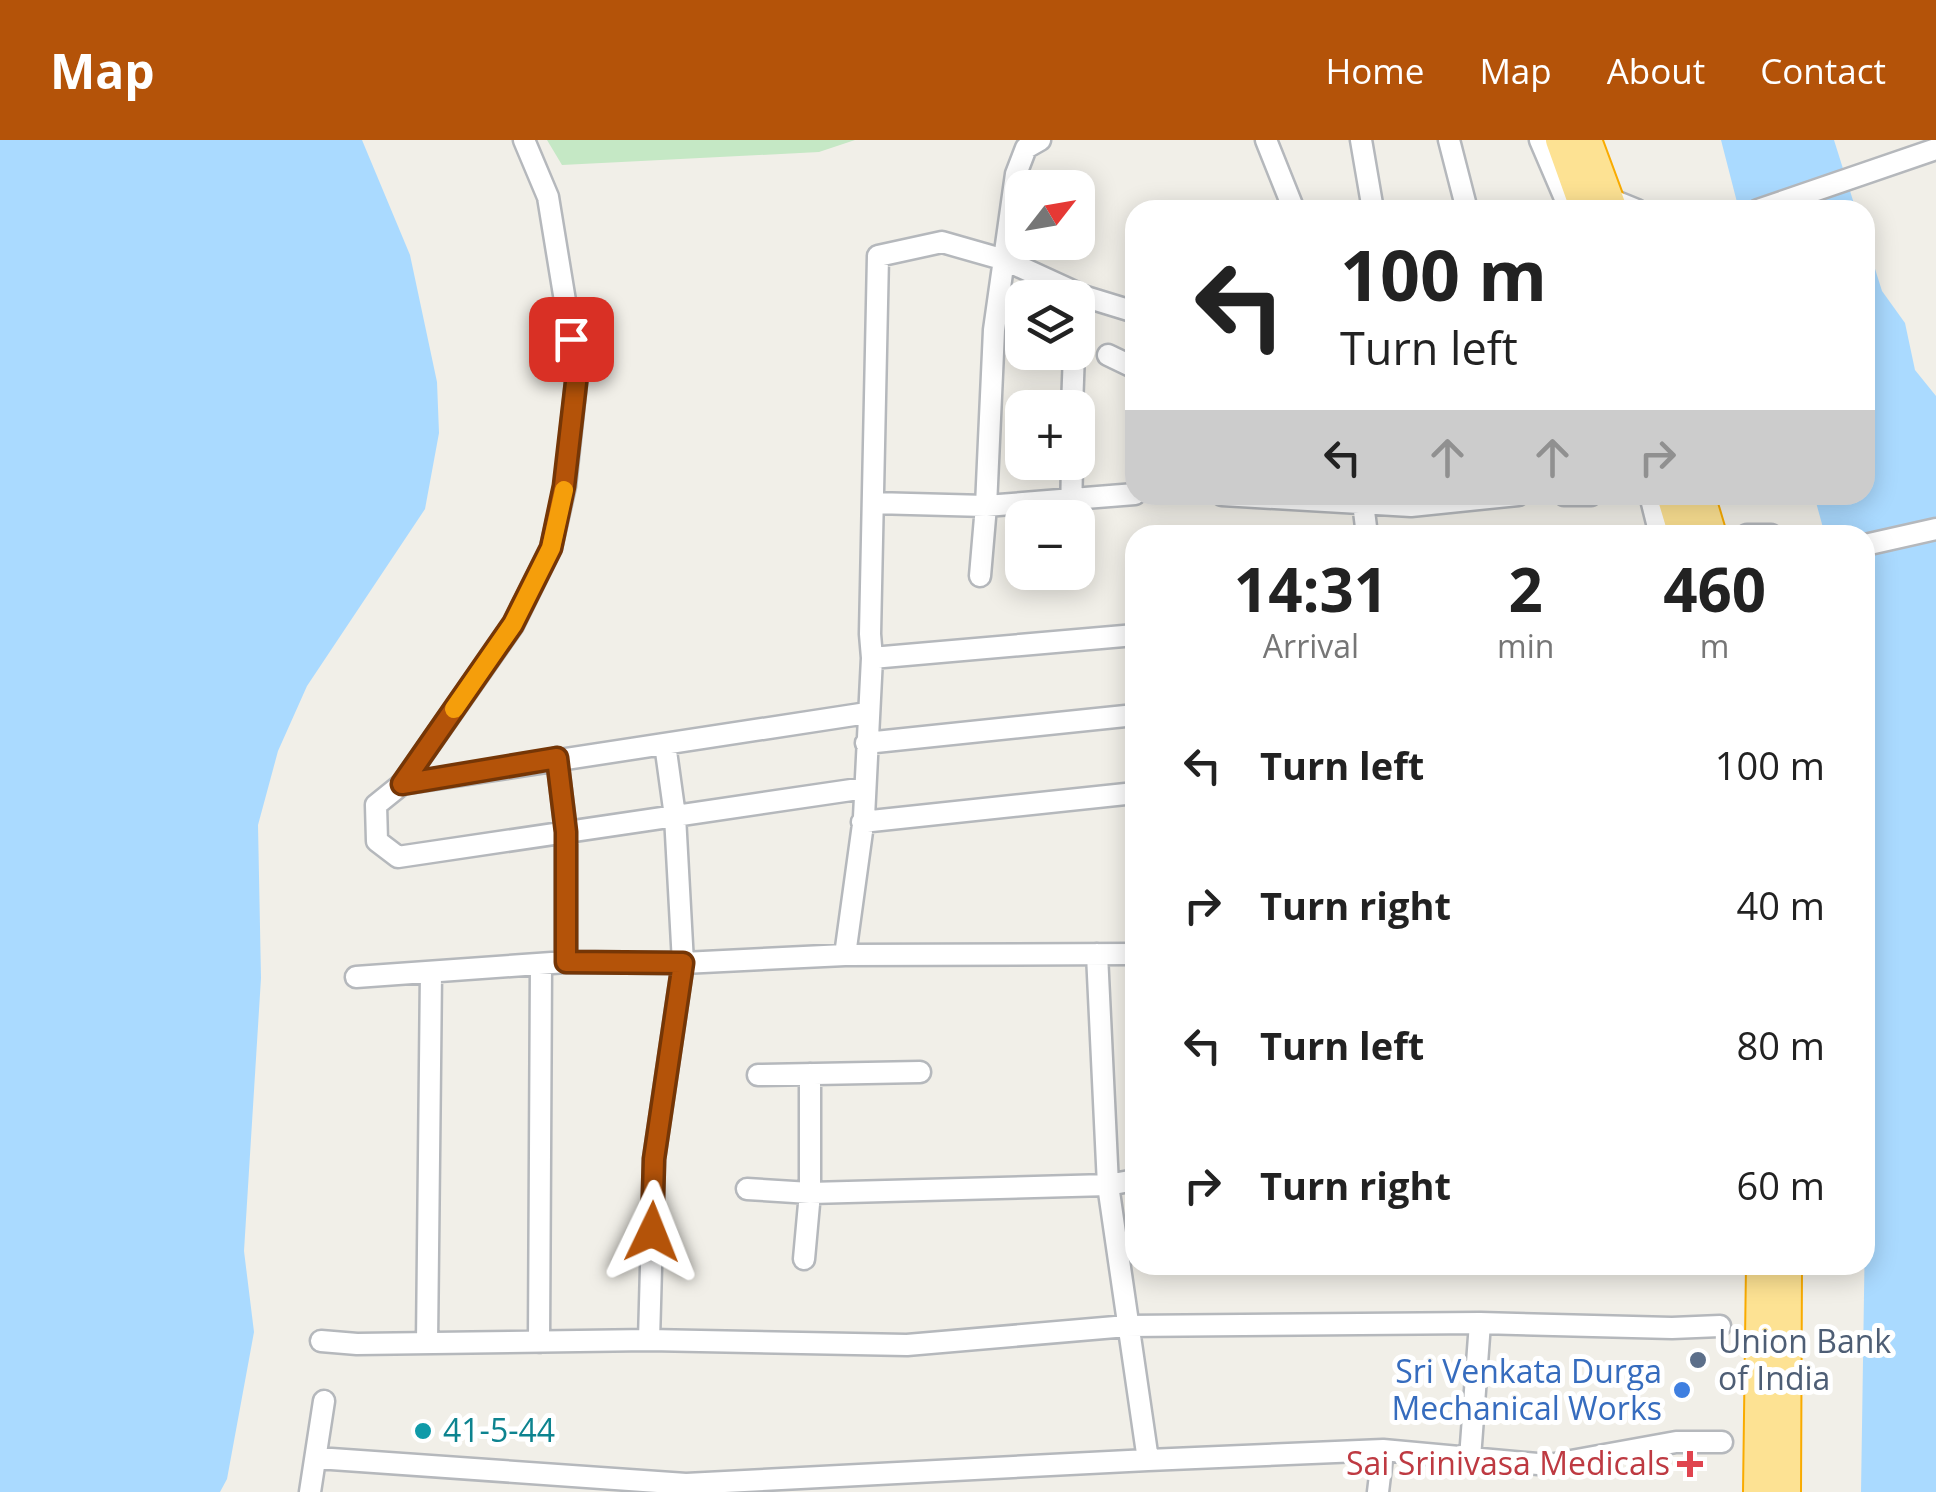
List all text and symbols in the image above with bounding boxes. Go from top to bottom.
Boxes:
text: Map [50,38,155,103]
text: Home [1325,47,1424,94]
text: Map [1479,47,1552,94]
text: About [1607,47,1705,94]
text: Contact [1760,47,1886,94]
north arrow [1005,170,1095,260]
map controls [1005,170,1095,590]
text: 100 m [1340,226,1547,322]
icon: left [1175,240,1305,370]
button: layers [1005,280,1095,370]
pin [529,297,614,382]
icon: arrive [544,312,599,367]
text: Turn left [1340,317,1518,378]
button: + [1005,390,1095,480]
icon: left [1315,430,1370,485]
icon: ahead [1420,430,1475,485]
icon: ahead [1525,430,1580,485]
icon: right [1630,430,1685,485]
button: − [1005,500,1095,590]
text: 14:31 [1234,548,1388,630]
text: 2 [1509,548,1543,630]
text: 460 [1663,548,1766,630]
text: Arrival [1263,624,1359,667]
text: min [1497,624,1554,667]
text: m [1700,624,1729,667]
icon: left [1175,738,1230,793]
text: Turn left [1260,739,1424,791]
text: 100 m [1715,739,1825,791]
icon: right [1175,878,1230,933]
text: Turn right [1260,879,1451,931]
text: 40 m [1736,879,1825,931]
icon: left [1175,1018,1230,1073]
text: Turn left [1260,1019,1424,1071]
text: 80 m [1736,1019,1825,1071]
icon: right [1175,1158,1230,1213]
text: Turn right [1260,1159,1451,1211]
text: 60 m [1736,1159,1825,1211]
position arrow [600,1180,704,1284]
place label: Union Bank of India [1718,1319,1891,1399]
place label: Sri Venkata Durga Mechanical Works [1391,1349,1662,1429]
marker: Union Bank of India [1687,1349,1709,1371]
marker: Sri Venkata Durga Mechanical Works [1671,1379,1693,1401]
place label: 41-5-44 [443,1408,555,1451]
marker: 41-5-44 [412,1420,434,1442]
place label: Sai Srinivasa Medicals [1346,1441,1670,1484]
marker: Sai Srinivasa Medicals [1679,1453,1701,1475]

